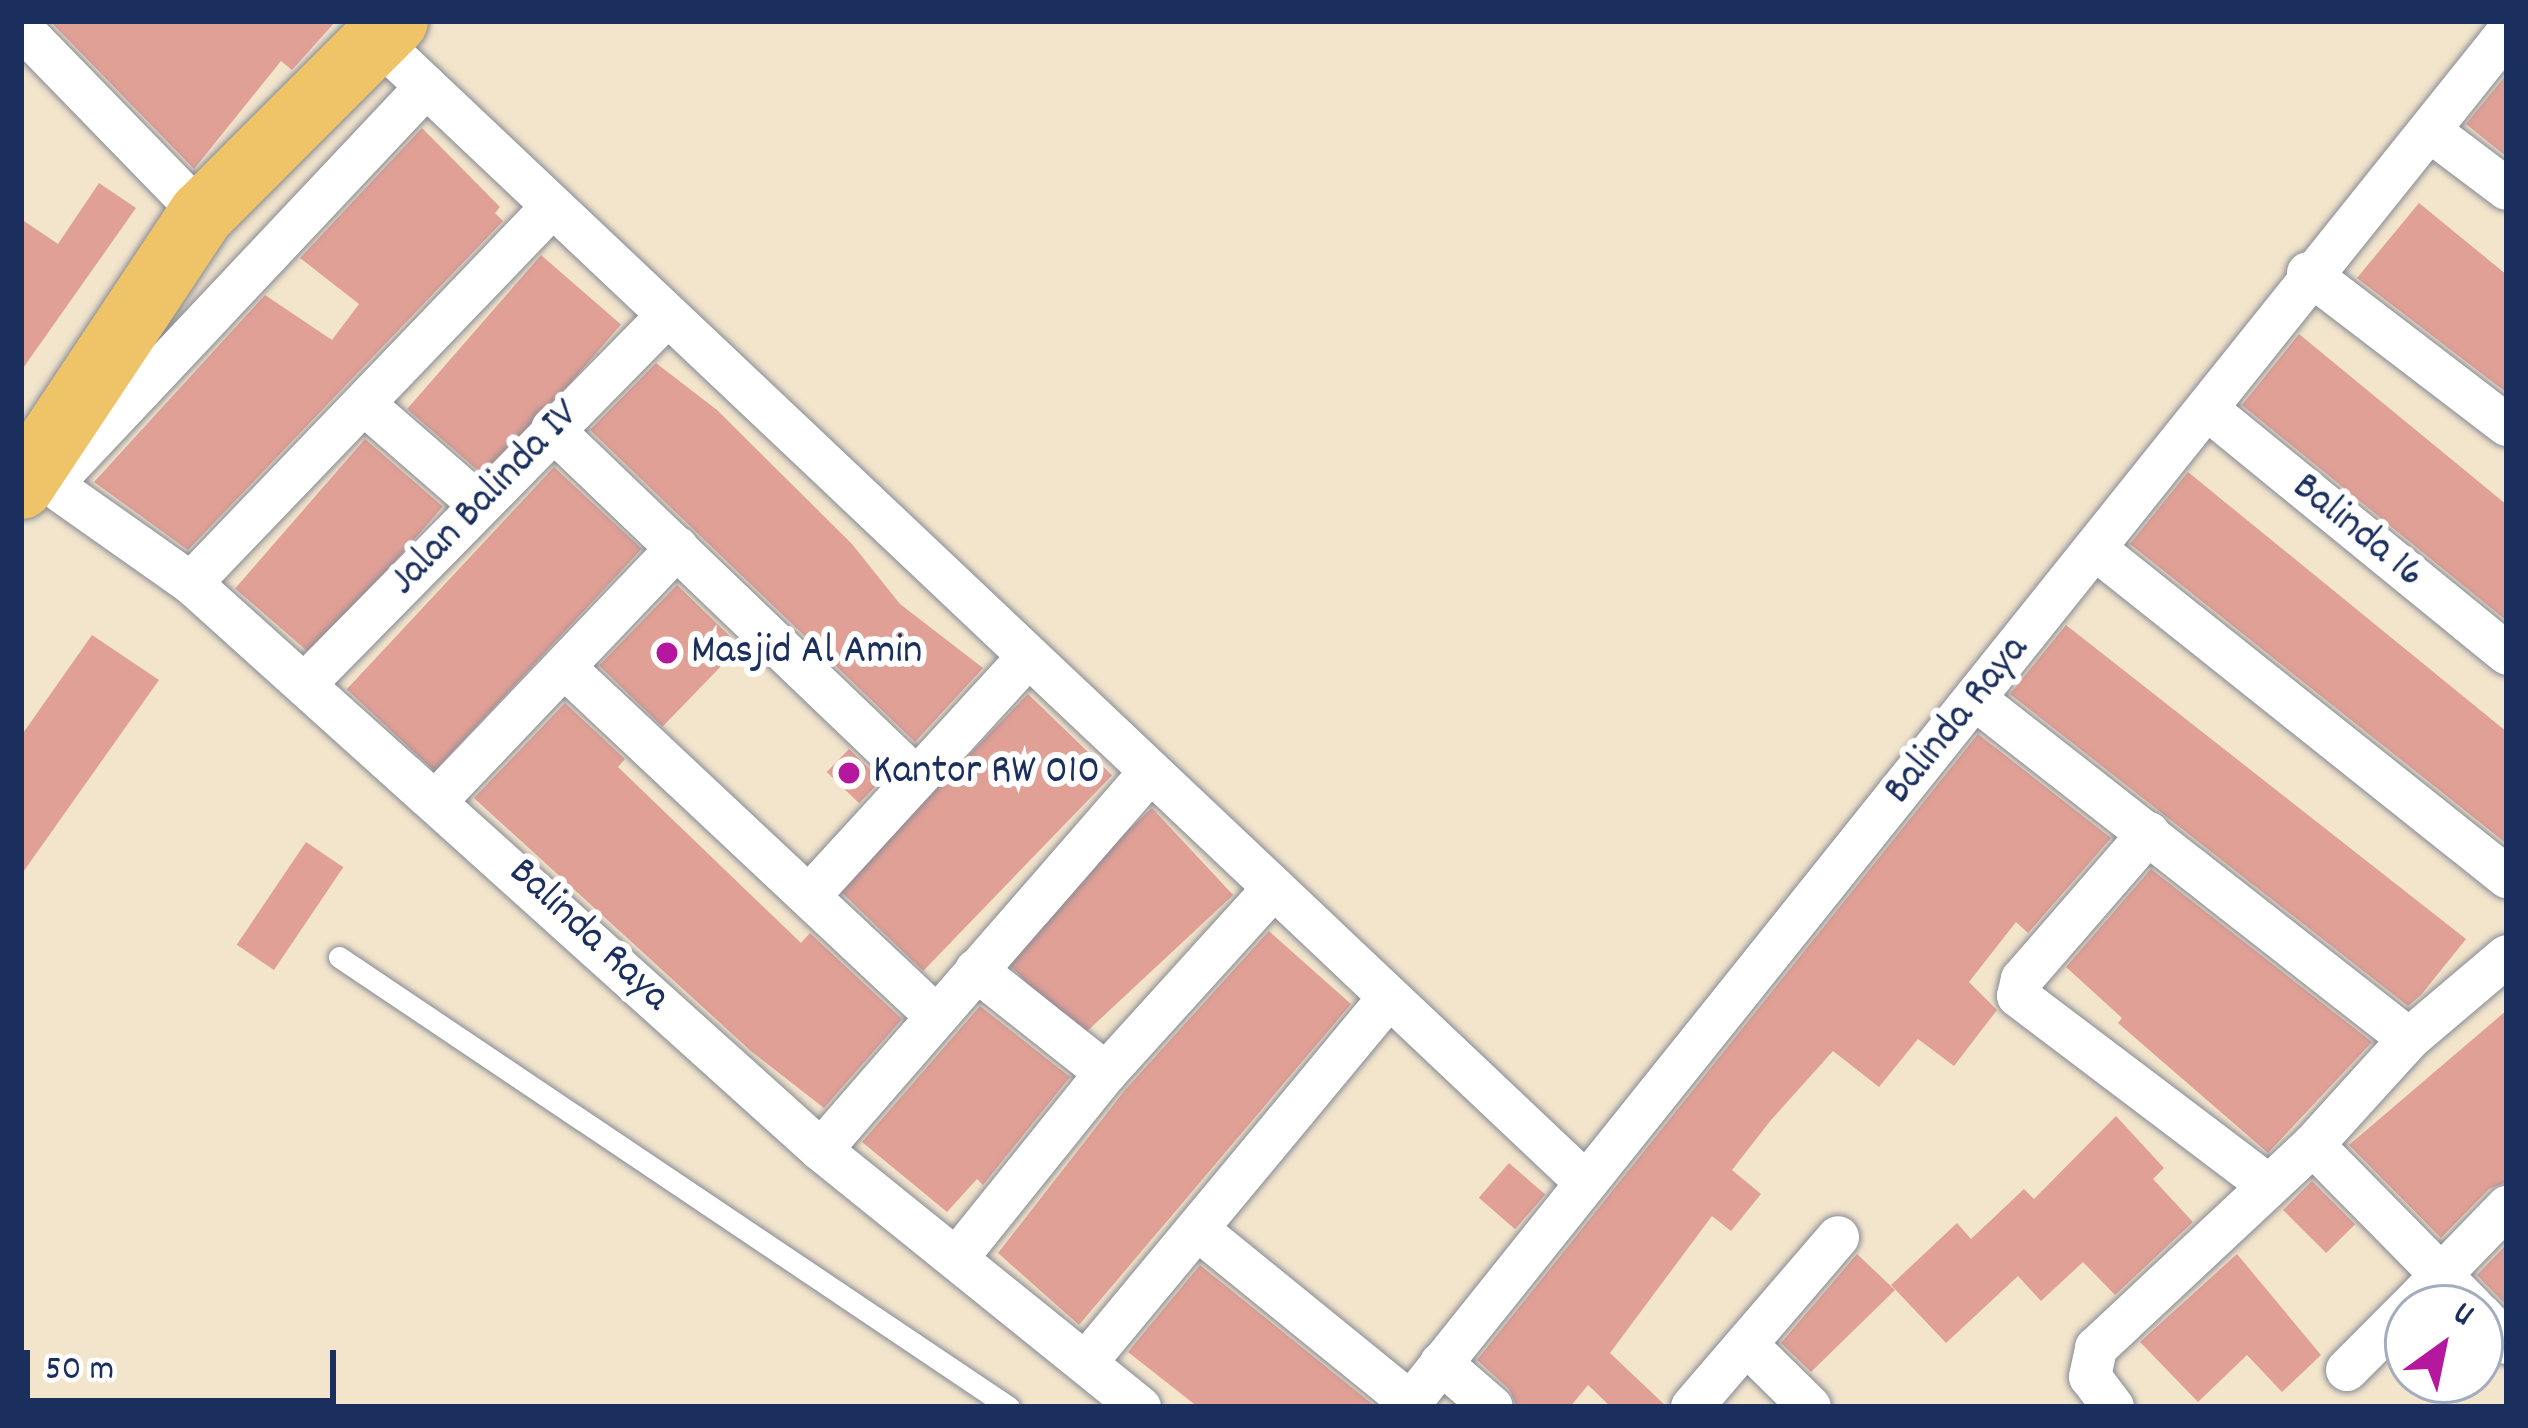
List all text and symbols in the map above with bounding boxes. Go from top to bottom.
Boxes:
street label: Jalan Balinda IV [380,391,592,607]
street label: Balinda 16 [2281,463,2433,601]
street label: Balinda Raya [1875,626,2041,816]
place label: Masjid Al Amin [691,628,922,678]
marker: Masjid Al Amin [654,640,680,666]
place label: Kantor RW 010 [873,748,1100,798]
marker: Kantor RW 010 [836,760,862,786]
street label: Balinda Raya [497,848,679,1024]
north arrow [2384,1284,2504,1404]
text: U [2443,1292,2482,1340]
scale bar [30,1326,342,1400]
text: 50 m [45,1345,114,1397]

